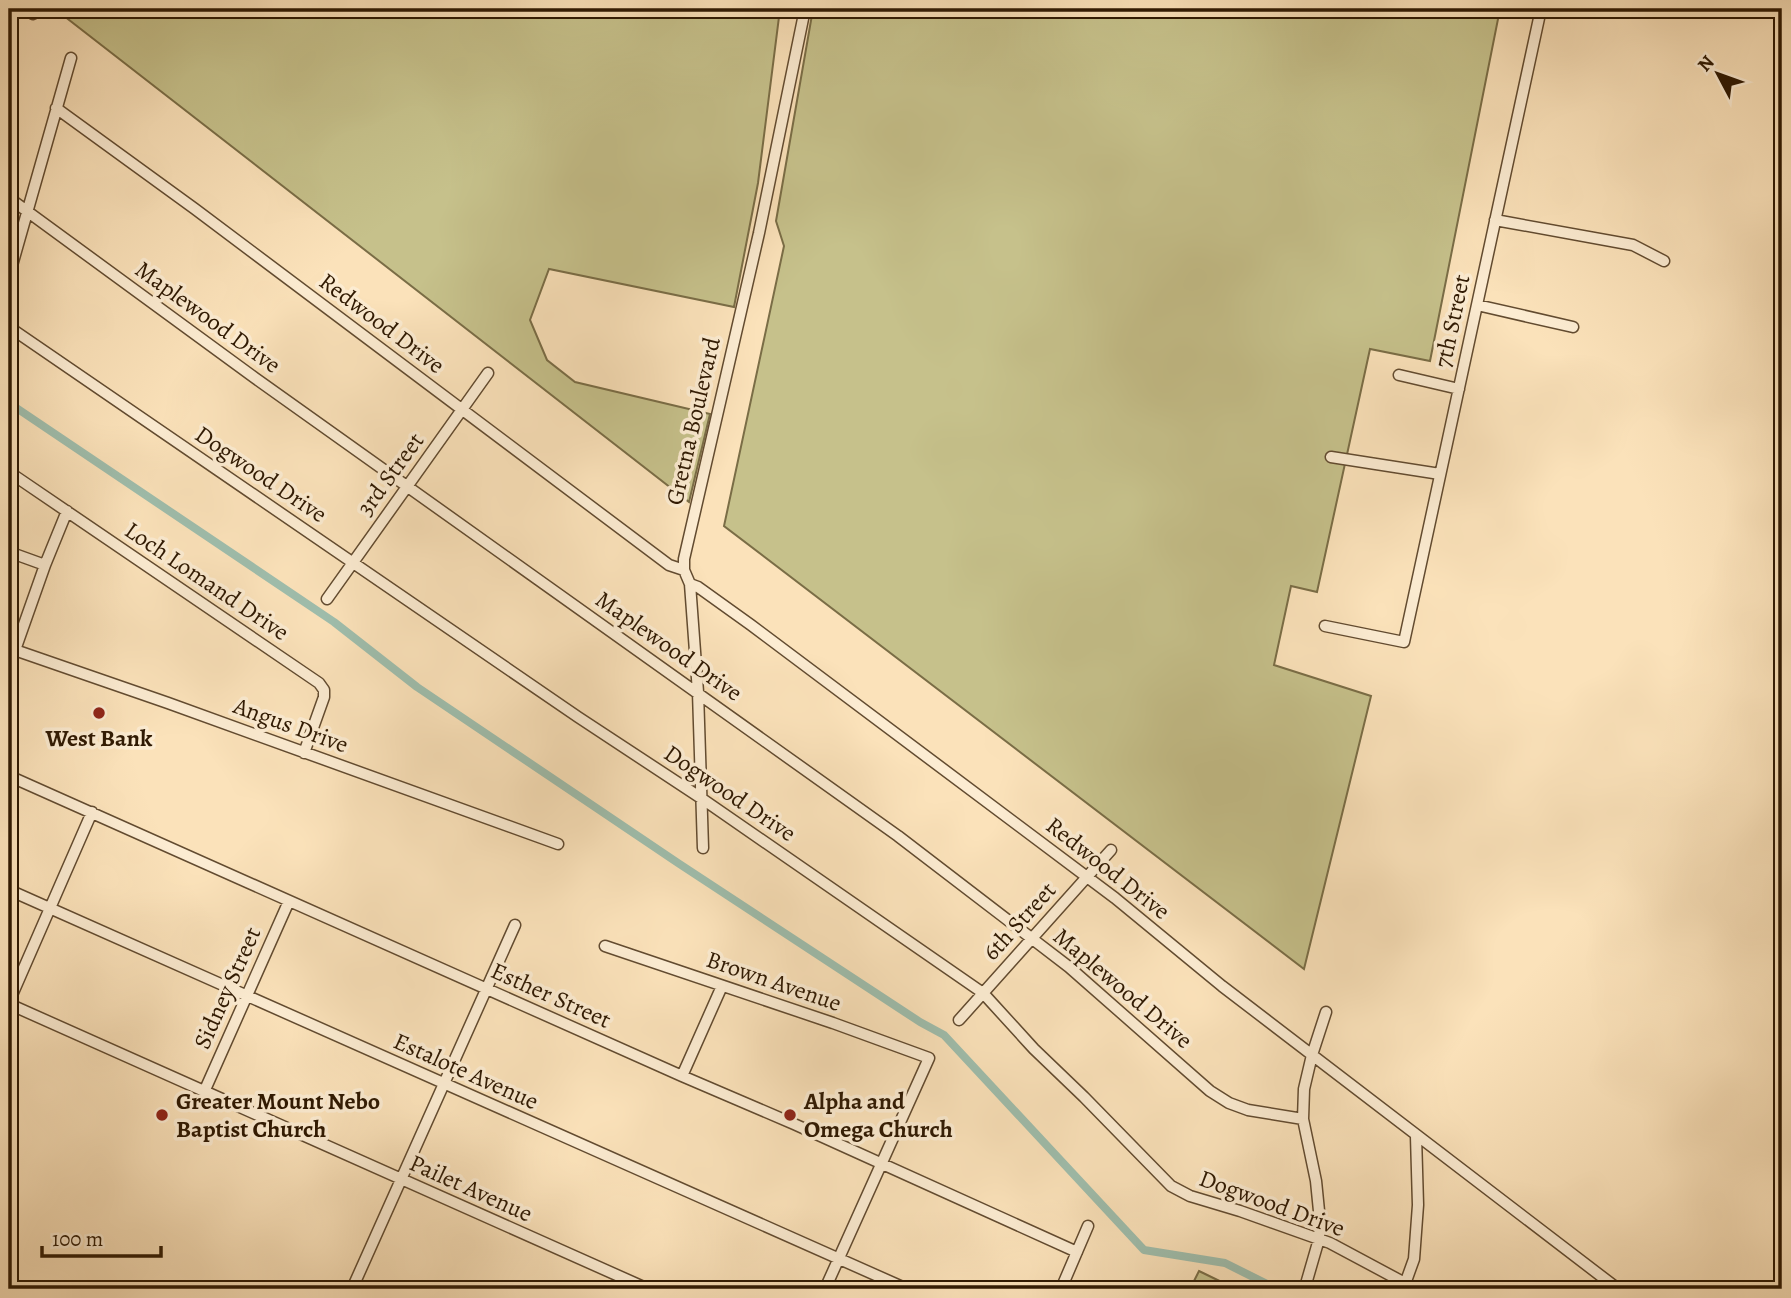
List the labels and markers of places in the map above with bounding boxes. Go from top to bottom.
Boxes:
marker: West Bank [91,705,107,721]
place label: West Bank [44,722,153,754]
place label: Greater Mount Nebo Baptist Church [176,1085,380,1145]
place label: Alpha and Omega Church [803,1085,953,1145]
marker: Greater Mount Nebo Baptist Church [154,1107,170,1123]
marker: Alpha and Omega Church [782,1107,798,1123]

